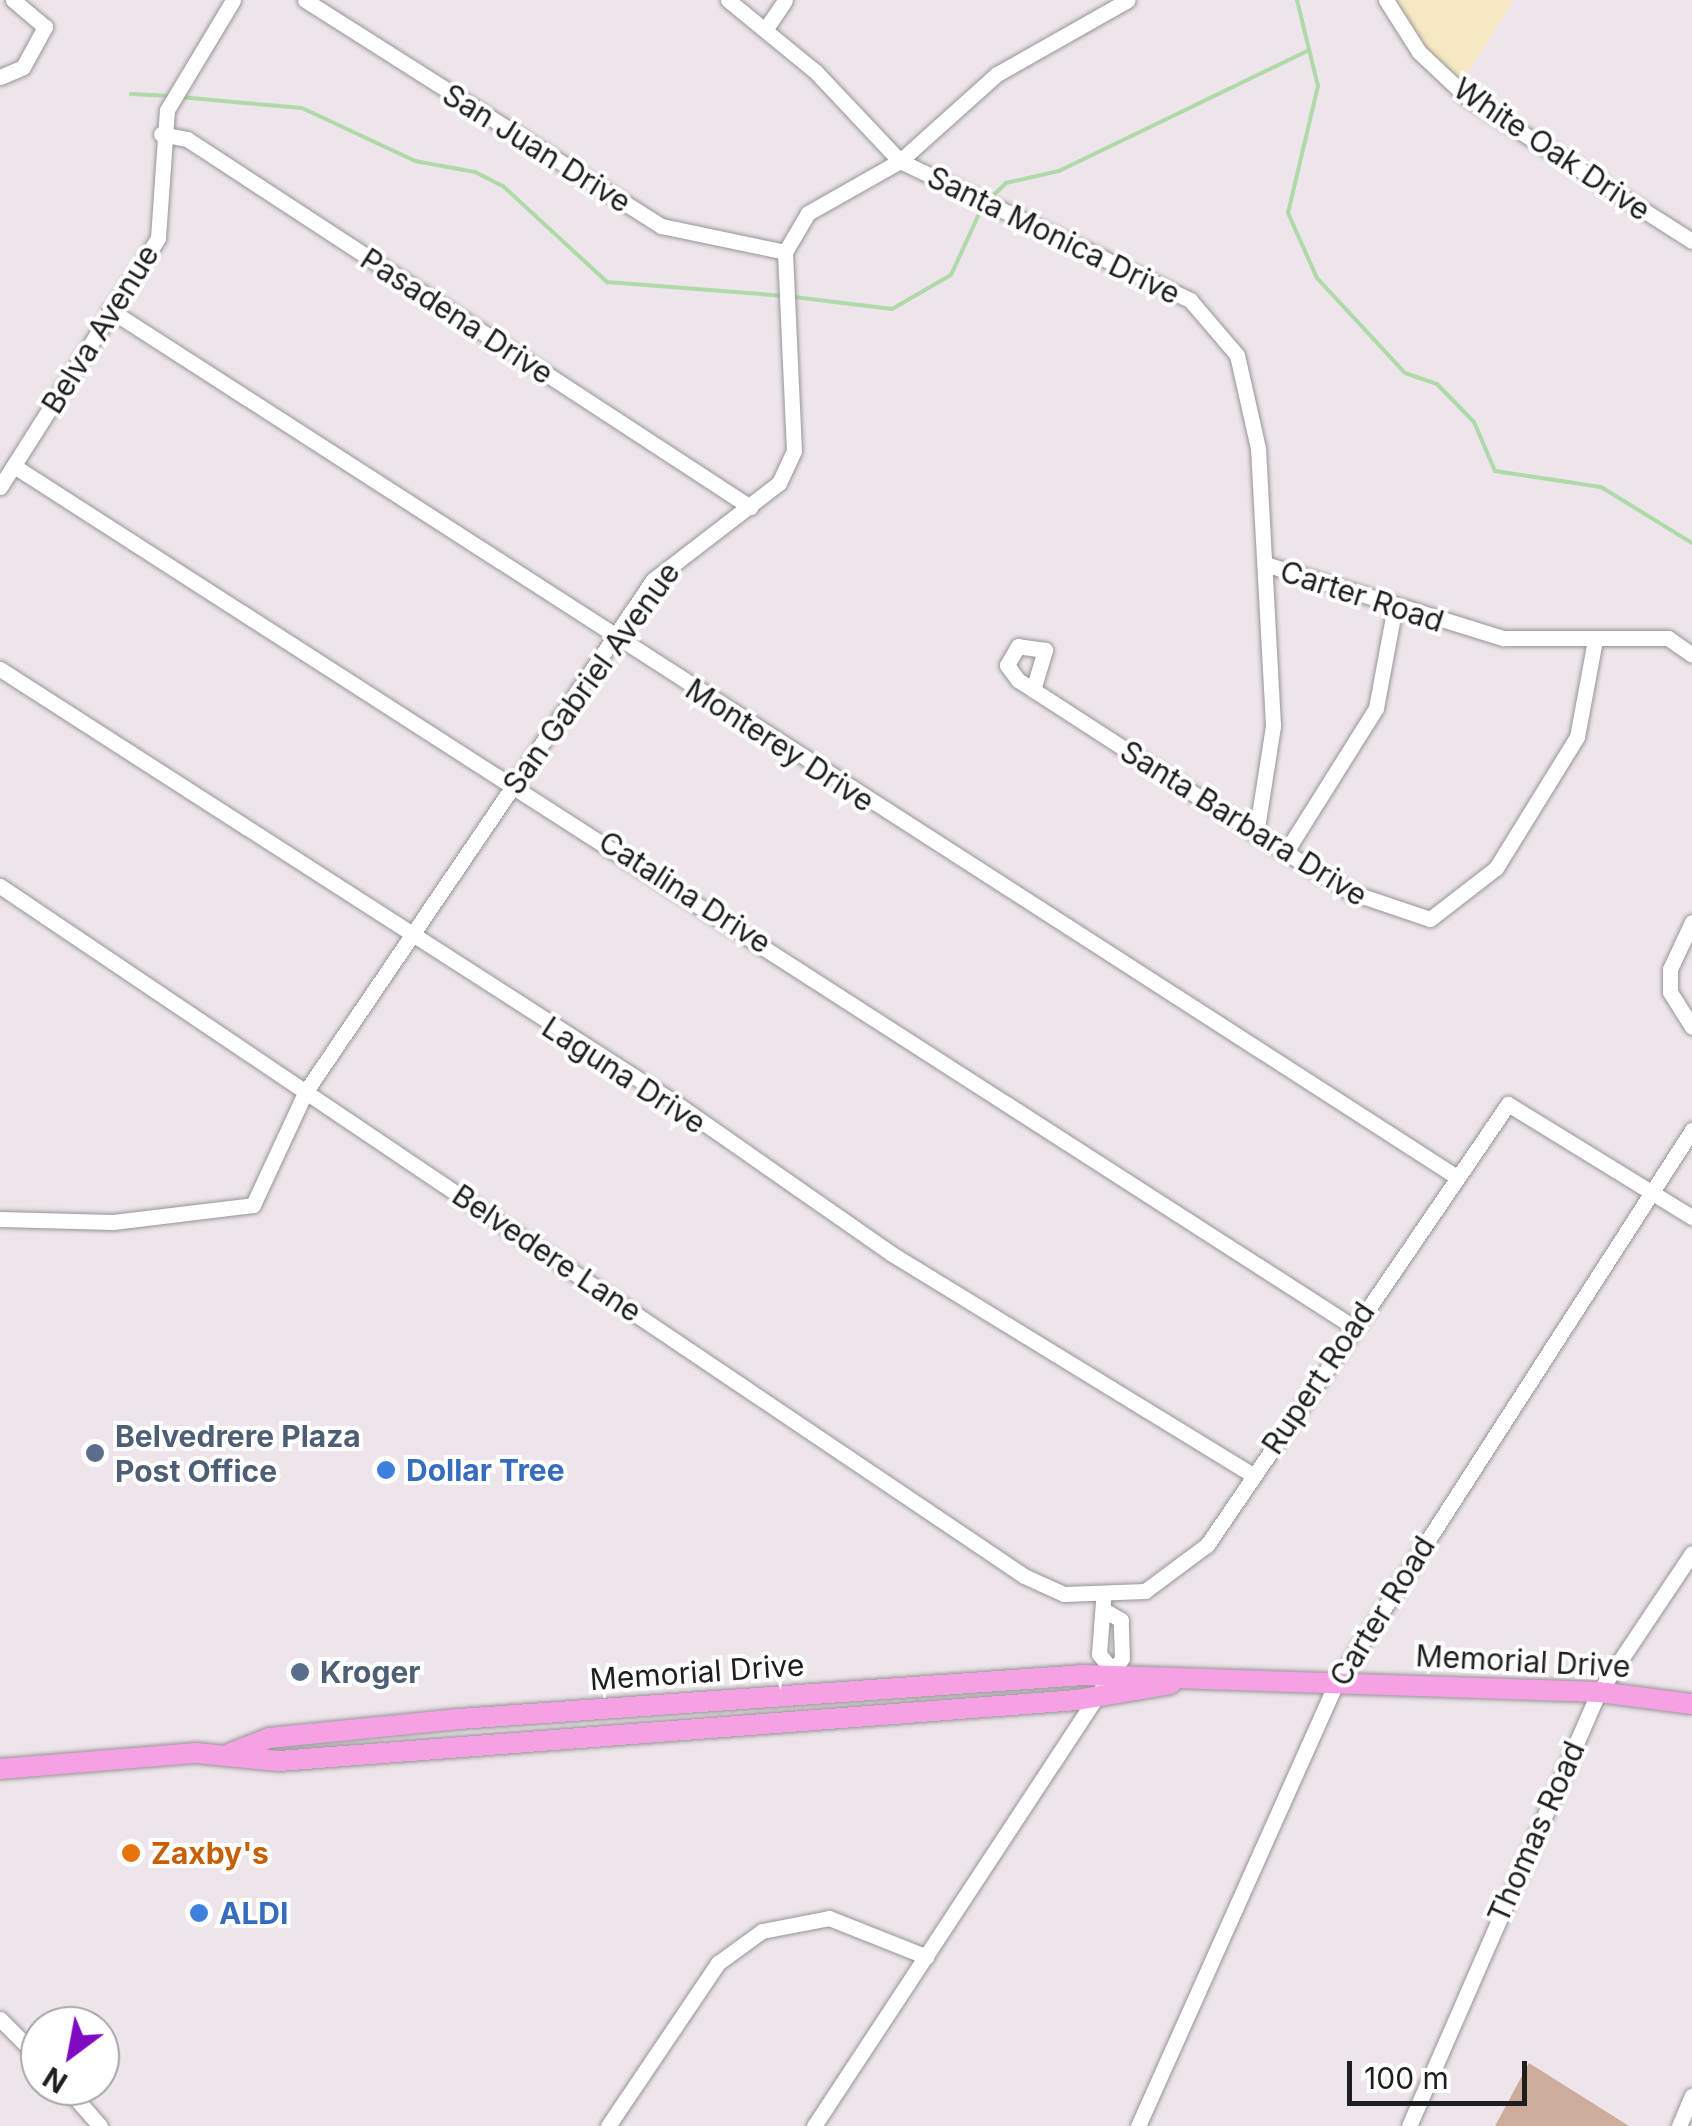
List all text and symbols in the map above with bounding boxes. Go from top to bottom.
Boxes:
street label: White Oak Drive [1447,70,1657,228]
street label: San Juan Drive [436,76,638,220]
street label: Santa Monica Drive [922,158,1186,312]
street label: Belva Avenue [34,238,166,420]
street label: Pasadena Drive [354,240,560,392]
street label: Carter Road [1276,553,1448,639]
street label: San Gabriel Avenue [495,555,687,801]
street label: Monterey Drive [679,671,881,819]
street label: Santa Barbara Drive [1114,733,1374,913]
street label: Catalina Drive [592,823,778,961]
street label: Laguna Drive [536,1009,712,1141]
street label: Belvedere Lane [446,1177,648,1329]
street label: Rupert Road [1254,1295,1382,1461]
place label: Belvedrere Plaza Post Office [115,1418,361,1488]
marker: Belvedrere Plaza Post Office [84,1442,106,1464]
place label: Dollar Tree [406,1452,565,1488]
marker: Dollar Tree [375,1459,397,1481]
street label: Carter Road [1322,1530,1442,1692]
street label: Memorial Drive [1415,1637,1631,1685]
street label: Memorial Drive [589,1647,805,1697]
place label: Kroger [320,1654,421,1690]
marker: Kroger [289,1661,311,1683]
street label: Thomas Road [1480,1736,1592,1928]
place label: Zaxby's [151,1835,269,1871]
marker: Zaxby's [120,1842,142,1864]
place label: ALDI [219,1895,288,1931]
marker: ALDI [188,1902,210,1924]
north arrow [20,2006,120,2106]
scale bar [1352,2041,1532,2103]
text: N [37,2060,73,2100]
text: 100 m [1364,2060,1449,2096]

